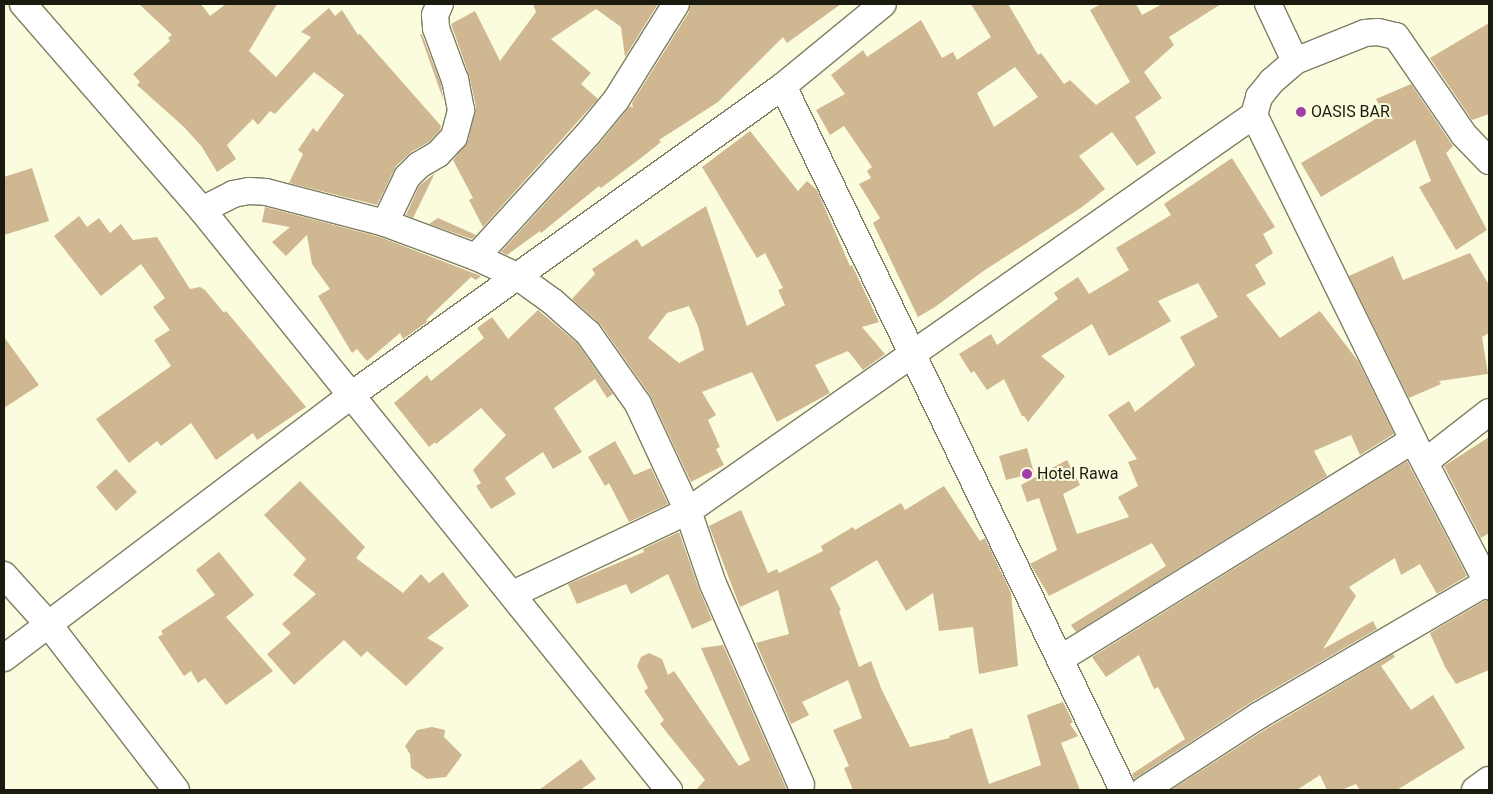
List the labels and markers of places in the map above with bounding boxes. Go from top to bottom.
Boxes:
place label: OASIS BAR [1311,102,1390,122]
marker: OASIS BAR [1295,106,1307,118]
place label: Hotel Rawa [1037,464,1118,484]
marker: Hotel Rawa [1021,468,1033,480]

